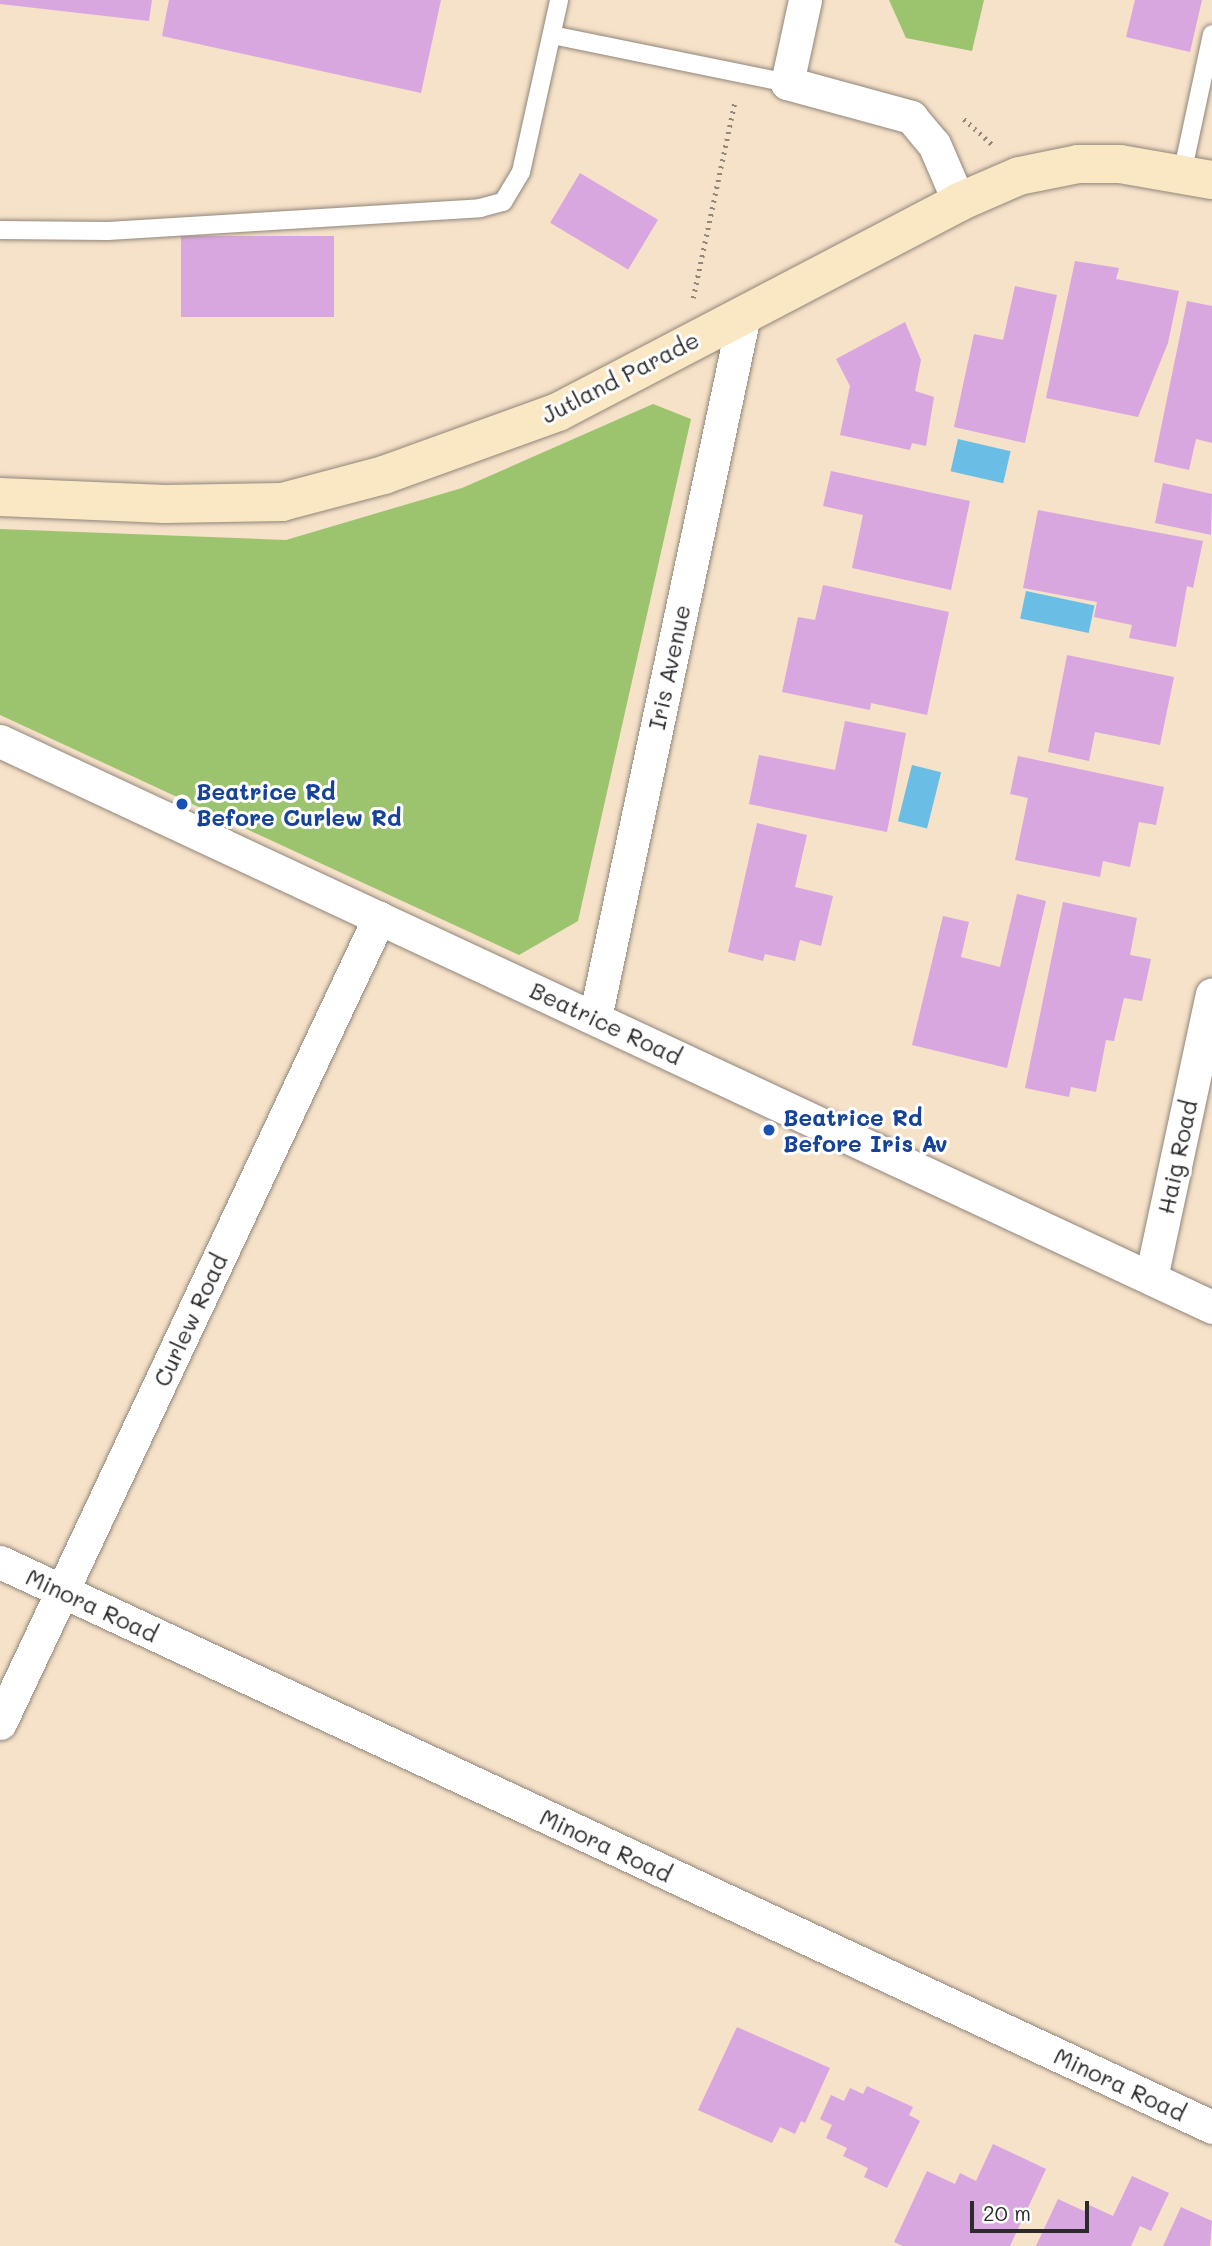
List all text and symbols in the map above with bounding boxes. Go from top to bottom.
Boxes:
street label: Jutland Parade [537,325,703,429]
street label: Iris Avenue [642,602,696,732]
place label: Beatrice Rd Before Curlew Rd [196,777,402,831]
marker: Beatrice Rd Before Curlew Rd [174,796,190,812]
street label: Beatrice Road [526,976,686,1070]
street label: Haig Road [1151,1098,1203,1216]
place label: Beatrice Rd Before Iris Av [783,1103,948,1157]
marker: Beatrice Rd Before Iris Av [761,1122,777,1138]
street label: Curlew Road [147,1249,233,1391]
street label: Minora Road [22,1562,162,1648]
street label: Minora Road [536,1802,676,1888]
street label: Minora Road [1050,2041,1190,2127]
scale bar [974,2186,1093,2230]
text: 20 m [983,2199,1031,2226]

